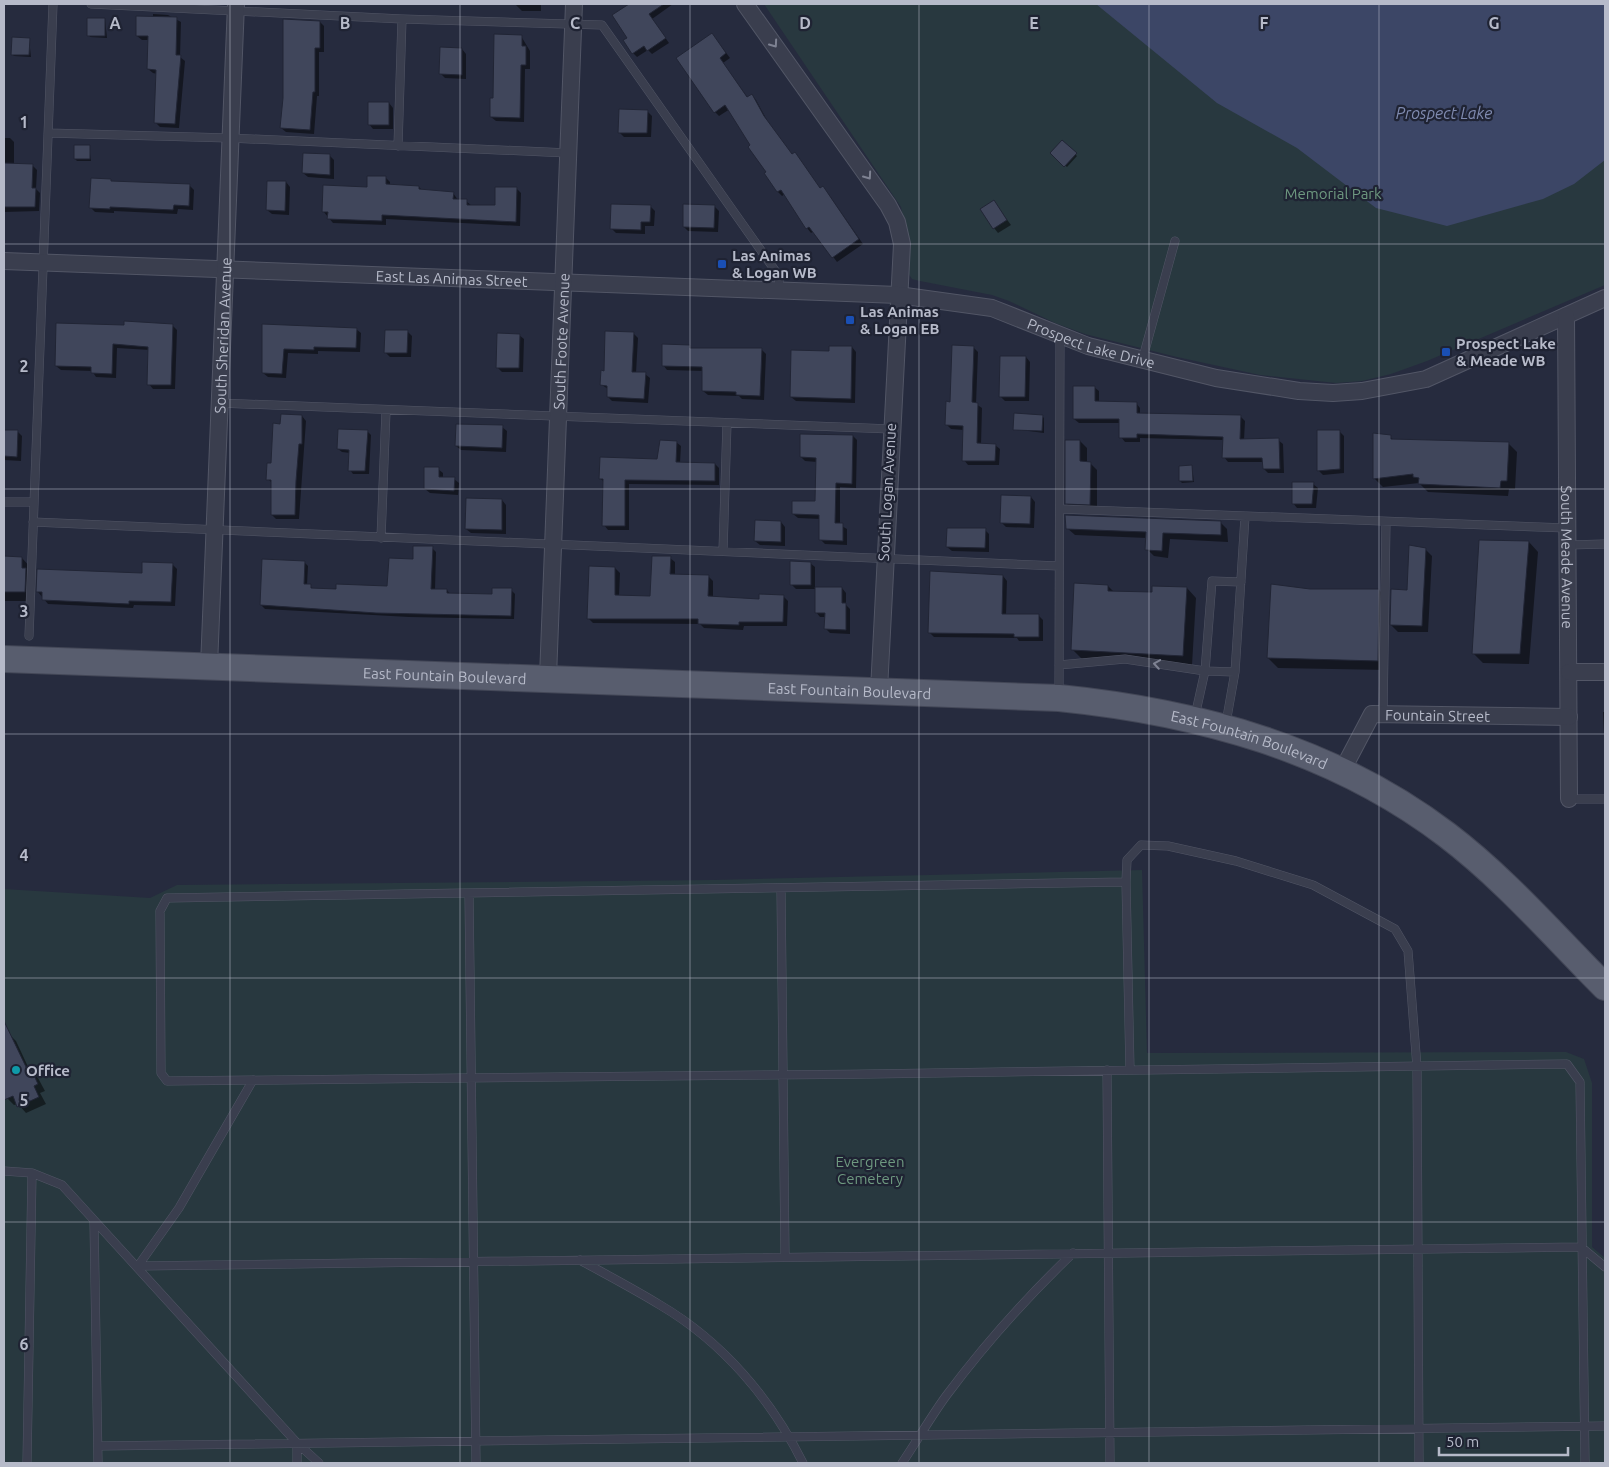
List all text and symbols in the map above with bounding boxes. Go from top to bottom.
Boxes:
text: A [109,14,121,32]
text: B [340,14,350,32]
text: C [570,14,580,32]
text: D [799,14,811,32]
text: E [1029,14,1039,32]
text: F [1260,14,1269,32]
text: G [1488,14,1500,32]
one-way arrow [767,38,777,47]
water label: Prospect Lake [1396,104,1492,122]
text: 1 [19,113,29,131]
one-way arrow [862,170,870,179]
park label: Memorial Park [1284,185,1382,202]
place label: Las Animas & Logan WB [732,247,817,281]
street label: South Sheridan Avenue [211,257,234,414]
marker: Las Animas & Logan WB [716,258,728,270]
street label: East Las Animas Street [375,267,528,289]
street label: South Foote Avenue [550,273,572,410]
place label: Las Animas & Logan EB [860,303,939,337]
marker: Las Animas & Logan EB [844,314,856,326]
street label: Prospect Lake Drive [1025,314,1157,371]
place label: Prospect Lake & Meade WB [1456,335,1556,369]
marker: Prospect Lake & Meade WB [1440,346,1452,358]
text: 2 [19,357,29,375]
street label: South Logan Avenue [875,422,899,562]
street label: South Meade Avenue [1559,485,1576,629]
text: 3 [19,602,29,620]
one-way arrow [1153,660,1161,670]
street label: East Fountain Boulevard [363,664,527,687]
street label: East Fountain Boulevard [767,679,932,702]
street label: Fountain Street [1385,706,1490,724]
street label: East Fountain Boulevard [1169,707,1330,772]
text: 4 [19,846,29,864]
place label: Office [26,1062,70,1079]
marker: Office [10,1064,22,1076]
text: 5 [19,1091,29,1109]
park label: Evergreen Cemetery [836,1153,904,1187]
text: 6 [19,1335,29,1353]
scale bar [1439,1424,1568,1456]
text: 50 m [1446,1433,1479,1450]

